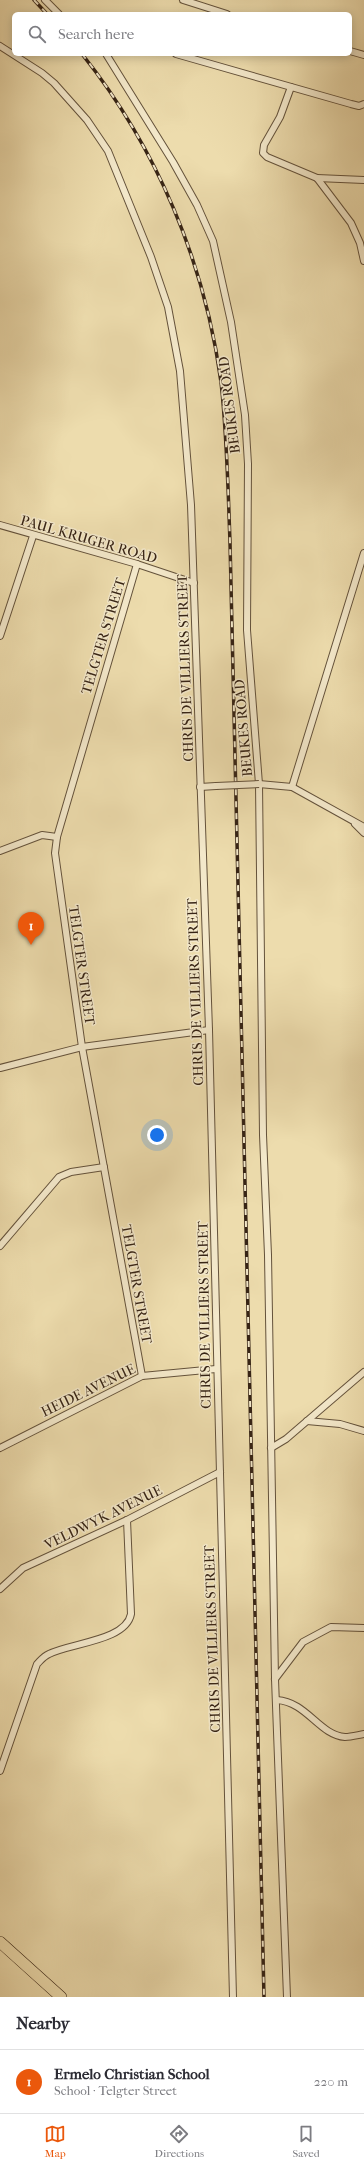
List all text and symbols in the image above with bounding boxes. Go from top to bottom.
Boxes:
search box [12,12,352,56]
icon: search [26,23,48,45]
text: Search here [58,25,134,43]
street label: BEUKES ROAD [215,355,244,454]
street label: PAUL KRUGER ROAD [18,512,160,567]
street label: CHRIS DE VILLIERS STREET [174,573,197,762]
street label: TELGTER STREET [78,575,129,696]
street label: BEUKES ROAD [231,678,256,777]
street label: CHRIS DE VILLIERS STREET [184,897,207,1086]
street label: TELGTER STREET [65,904,98,1027]
pin: 1 [18,912,44,945]
your location [147,1125,167,1145]
street label: CHRIS DE VILLIERS STREET [194,1221,215,1409]
street label: TELGTER STREET [118,1223,155,1346]
street label: HEIDE AVENUE [38,1360,139,1421]
street label: VELDWYK AVENUE [41,1481,165,1554]
street label: CHRIS DE VILLIERS STREET [201,1544,224,1733]
text: Nearby [16,2013,70,2033]
text: Ermelo Christian School [54,2065,210,2083]
text: 1 [27,2074,31,2089]
text: 220 m [314,2074,348,2089]
text: School · Telgter Street [54,2083,177,2098]
tab: Map [44,2123,66,2160]
tab: Directions [155,2123,204,2160]
tab: Saved [292,2123,320,2160]

